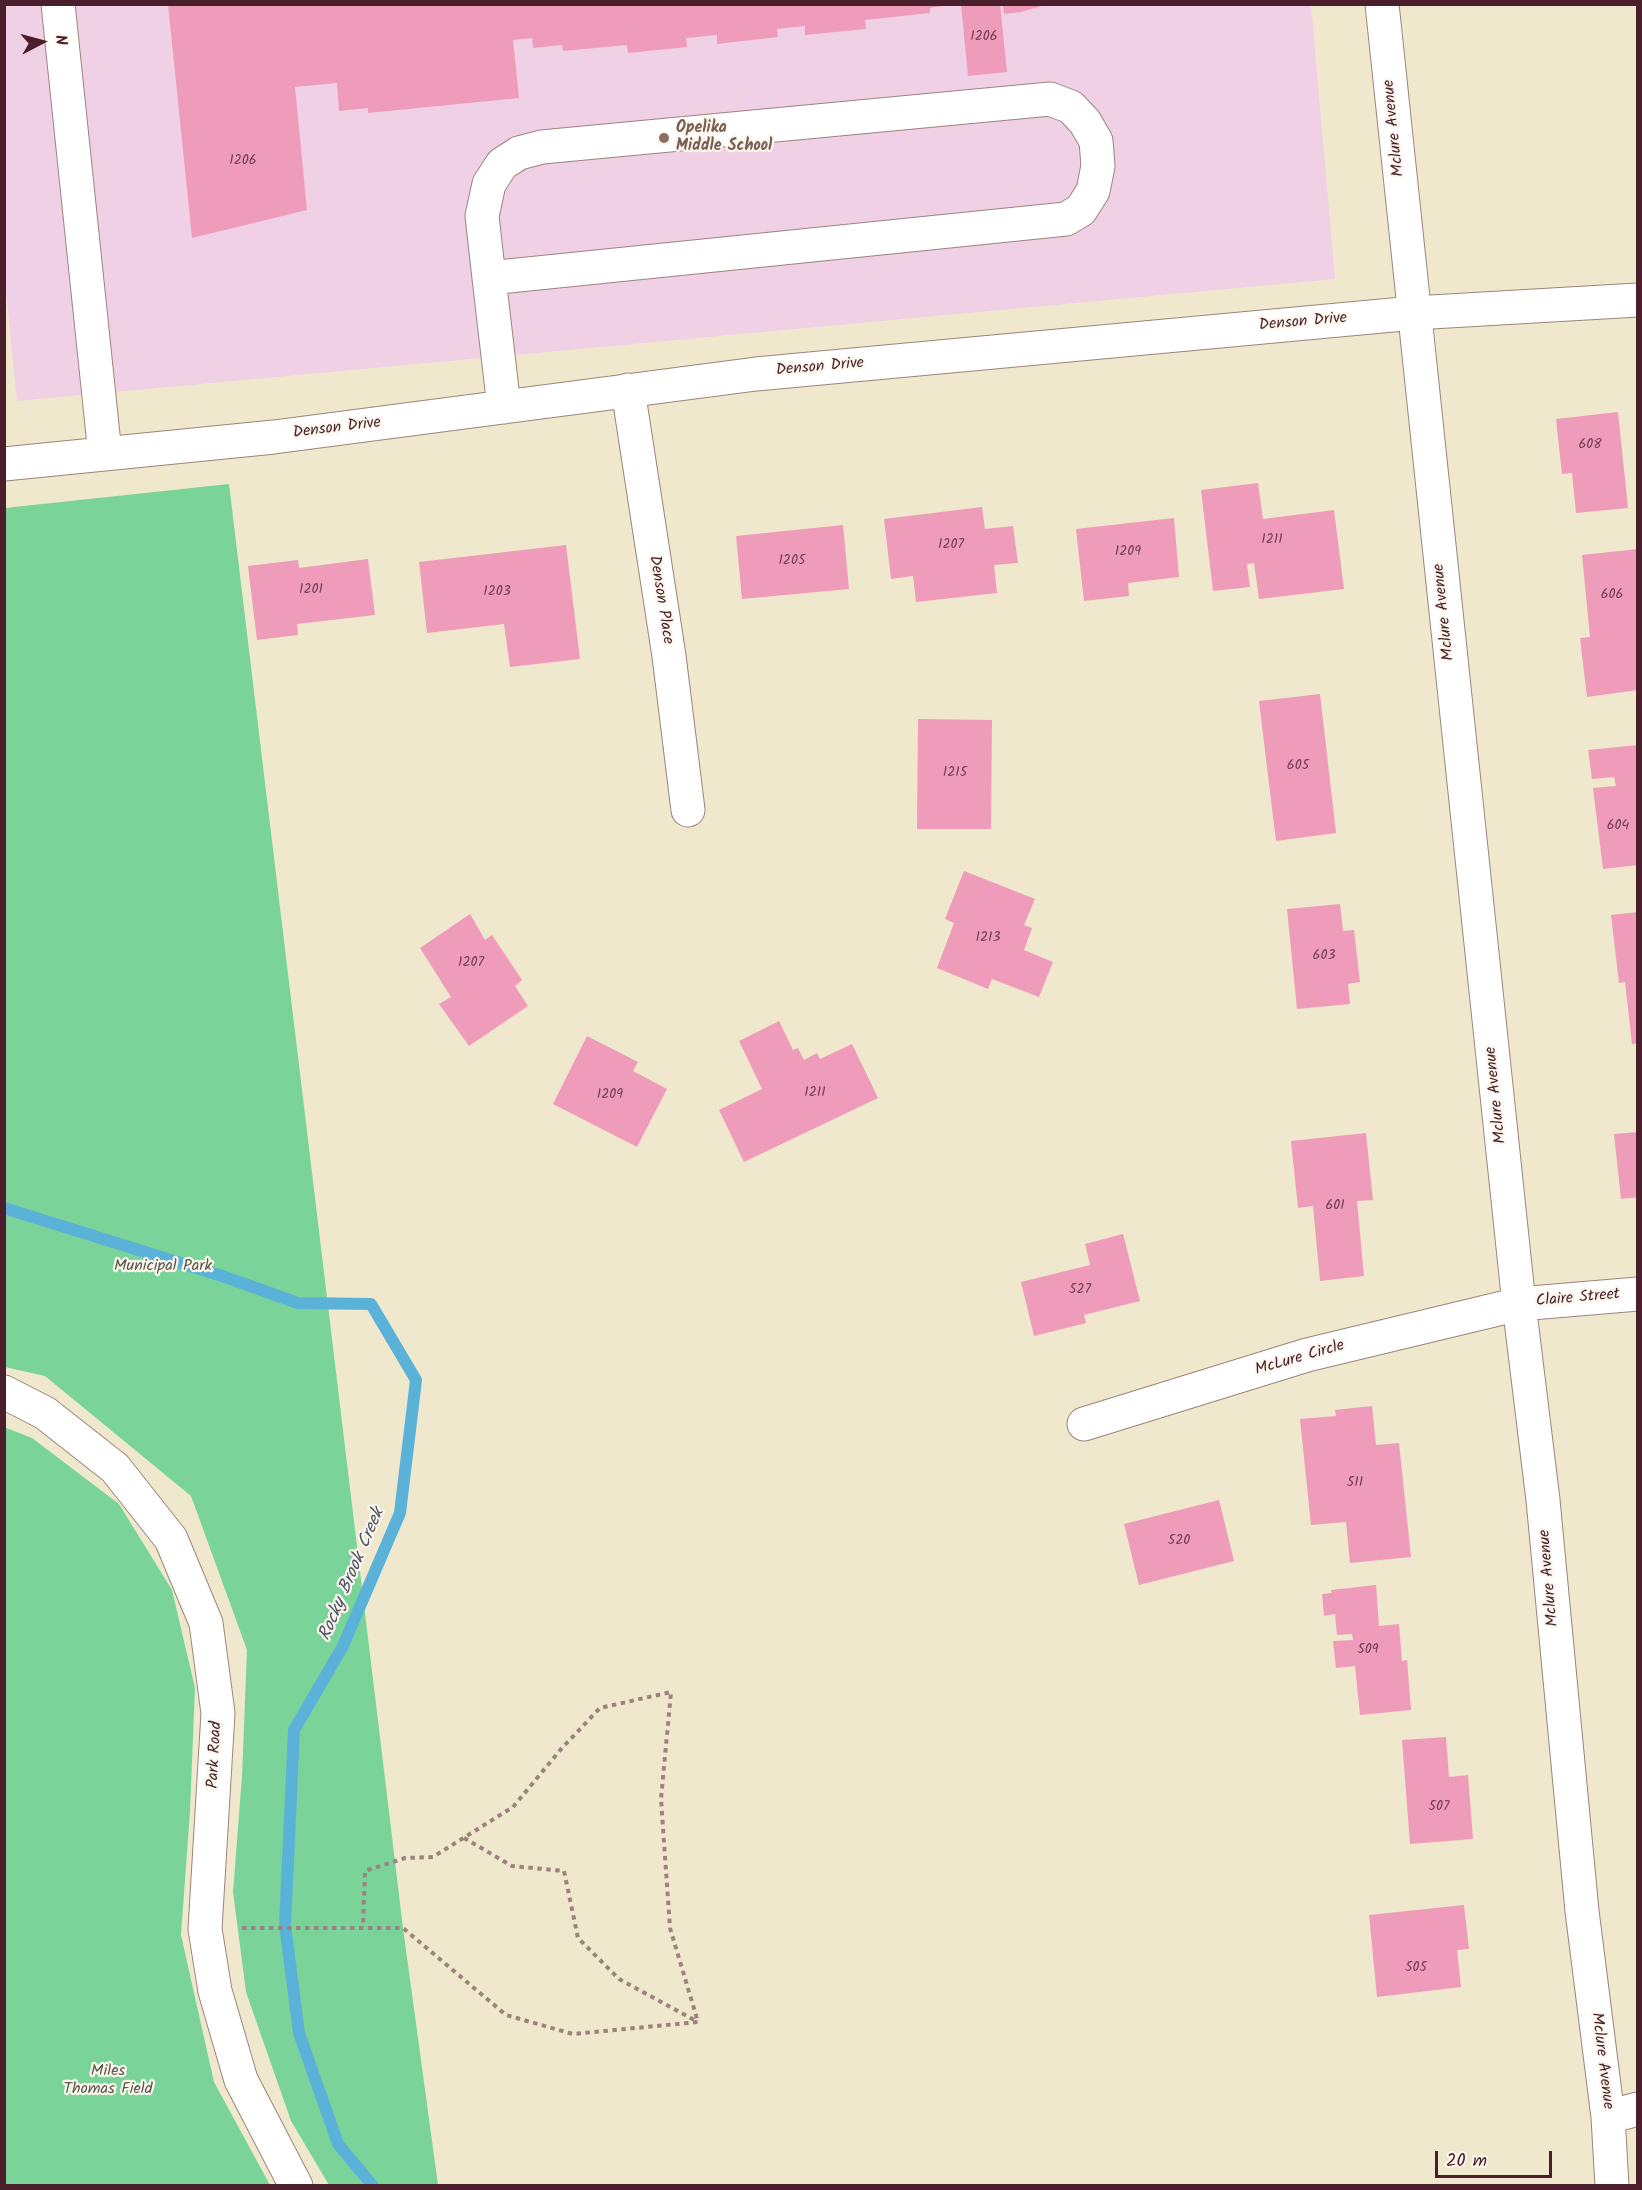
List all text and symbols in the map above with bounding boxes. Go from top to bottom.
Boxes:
north arrow [12,12,72,72]
house number: 1206 [970,30,998,46]
text: N [47,34,73,46]
street label: Mclure Avenue [1380,79,1410,177]
place label: Opelika Middle School [676,119,772,157]
marker: Opelika Middle School [657,131,671,145]
house number: 1206 [229,154,257,170]
street label: Denson Drive [1258,310,1348,336]
street label: Denson Drive [775,355,865,381]
street label: Denson Drive [292,414,382,444]
house number: 608 [1578,438,1602,454]
house number: 1211 [1261,533,1283,549]
house number: 1207 [938,538,964,554]
house number: 1209 [1115,545,1141,561]
street label: Denson Place [644,554,676,646]
house number: 1205 [778,554,806,570]
street label: Mclure Avenue [1430,563,1460,661]
house number: 1201 [299,583,323,599]
house number: 1203 [483,585,511,601]
house number: 606 [1601,588,1623,604]
house number: 605 [1287,759,1309,775]
house number: 1215 [943,766,967,782]
house number: 604 [1607,819,1629,835]
house number: 1213 [976,931,1000,947]
house number: 603 [1313,949,1335,965]
house number: 1207 [458,956,484,972]
street label: Mclure Avenue [1482,1046,1512,1144]
house number: 1211 [804,1086,826,1102]
house number: 1209 [597,1088,623,1104]
house number: 601 [1325,1199,1345,1215]
park label: Municipal Park [114,1257,212,1277]
house number: 527 [1069,1283,1091,1299]
street label: Claire Street [1535,1286,1621,1312]
street label: McLure Circle [1253,1337,1347,1381]
house number: 511 [1347,1476,1363,1492]
water label: Rocky Brook Creek [315,1506,391,1644]
street label: Mclure Avenue [1536,1529,1564,1627]
house number: 520 [1168,1534,1190,1550]
house number: 509 [1357,1643,1379,1659]
street label: Park Road [205,1721,227,1789]
house number: 507 [1429,1800,1449,1816]
house number: 505 [1405,1961,1427,1977]
street label: Mclure Avenue [1586,2012,1616,2110]
park label: Miles Thomas Field [63,2062,153,2100]
scale bar [1438,2139,1555,2177]
text: 20 m [1446,2147,1487,2176]

